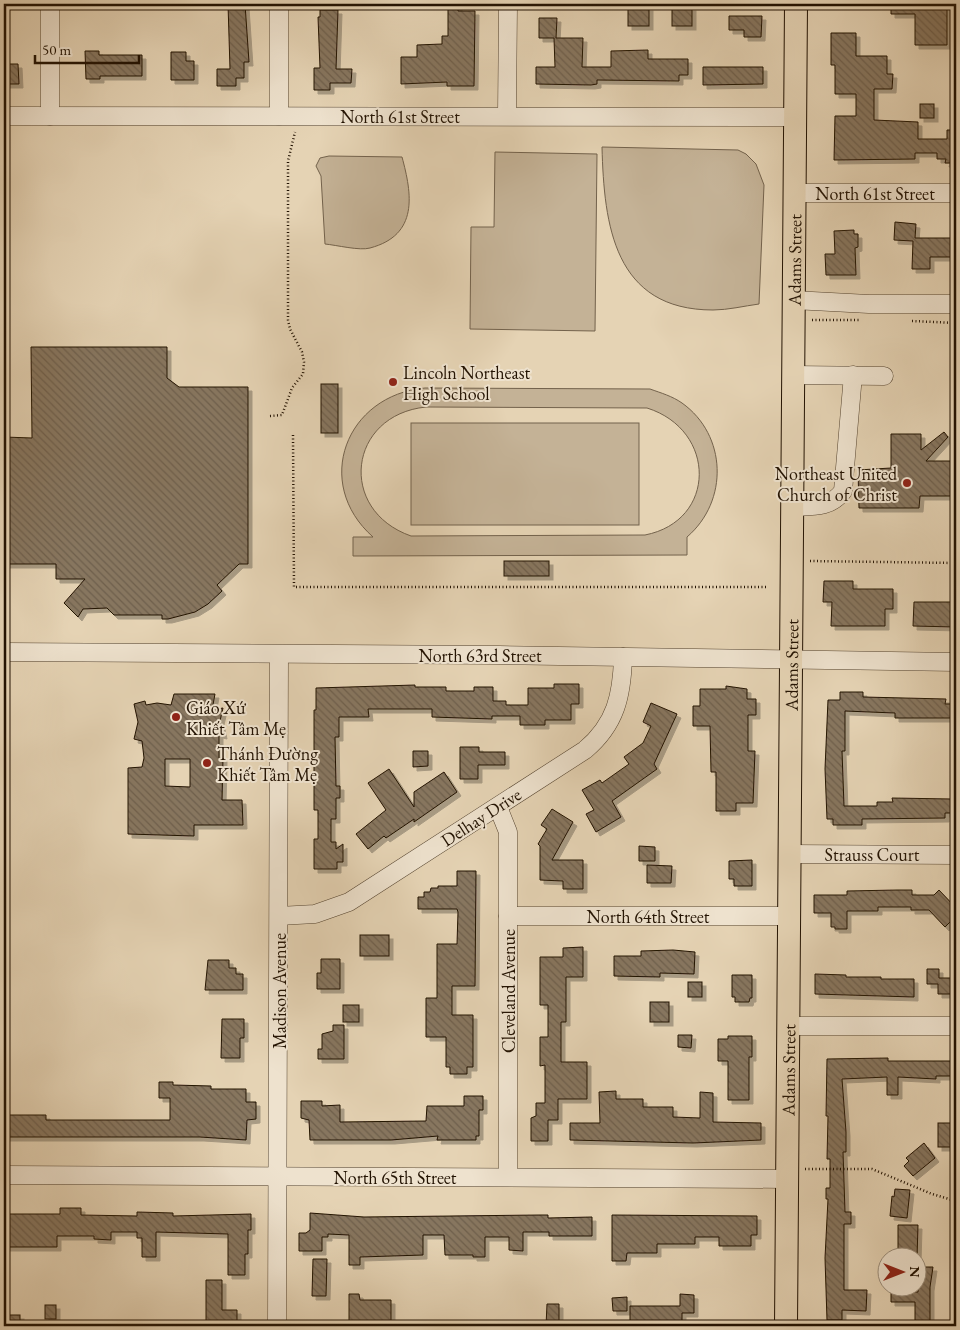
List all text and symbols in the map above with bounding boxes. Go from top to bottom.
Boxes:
scale bar [35,32,139,64]
text: 50 m [42,40,71,59]
street label: North 61st Street [340,105,460,128]
street label: North 61st Street [815,182,935,205]
street label: Adams Street [782,214,806,307]
place label: Lincoln Northeast High School [403,361,531,405]
marker: Lincoln Northeast High School [387,376,399,388]
place label: Northeast United Church of Christ [775,462,898,506]
marker: Northeast United Church of Christ [901,477,913,489]
street label: Adams Street [779,619,803,712]
street label: North 63rd Street [418,644,542,667]
place label: Giáo Xứ Khiết Tâm Mẹ [186,696,286,740]
marker: Giáo Xứ Khiết Tâm Mẹ [170,711,182,723]
place label: Thánh Đường Khiết Tâm Mẹ [217,742,318,786]
marker: Thánh Đường Khiết Tâm Mẹ [201,757,213,769]
street label: Delhay Drive [437,783,525,851]
street label: Strauss Court [825,843,920,866]
street label: North 64th Street [586,905,710,928]
street label: Cleveland Avenue [497,929,520,1053]
street label: Madison Avenue [268,933,291,1049]
street label: Adams Street [776,1024,800,1117]
street label: North 65th Street [333,1166,457,1189]
north arrow [878,1248,928,1298]
text: N [906,1266,924,1278]

